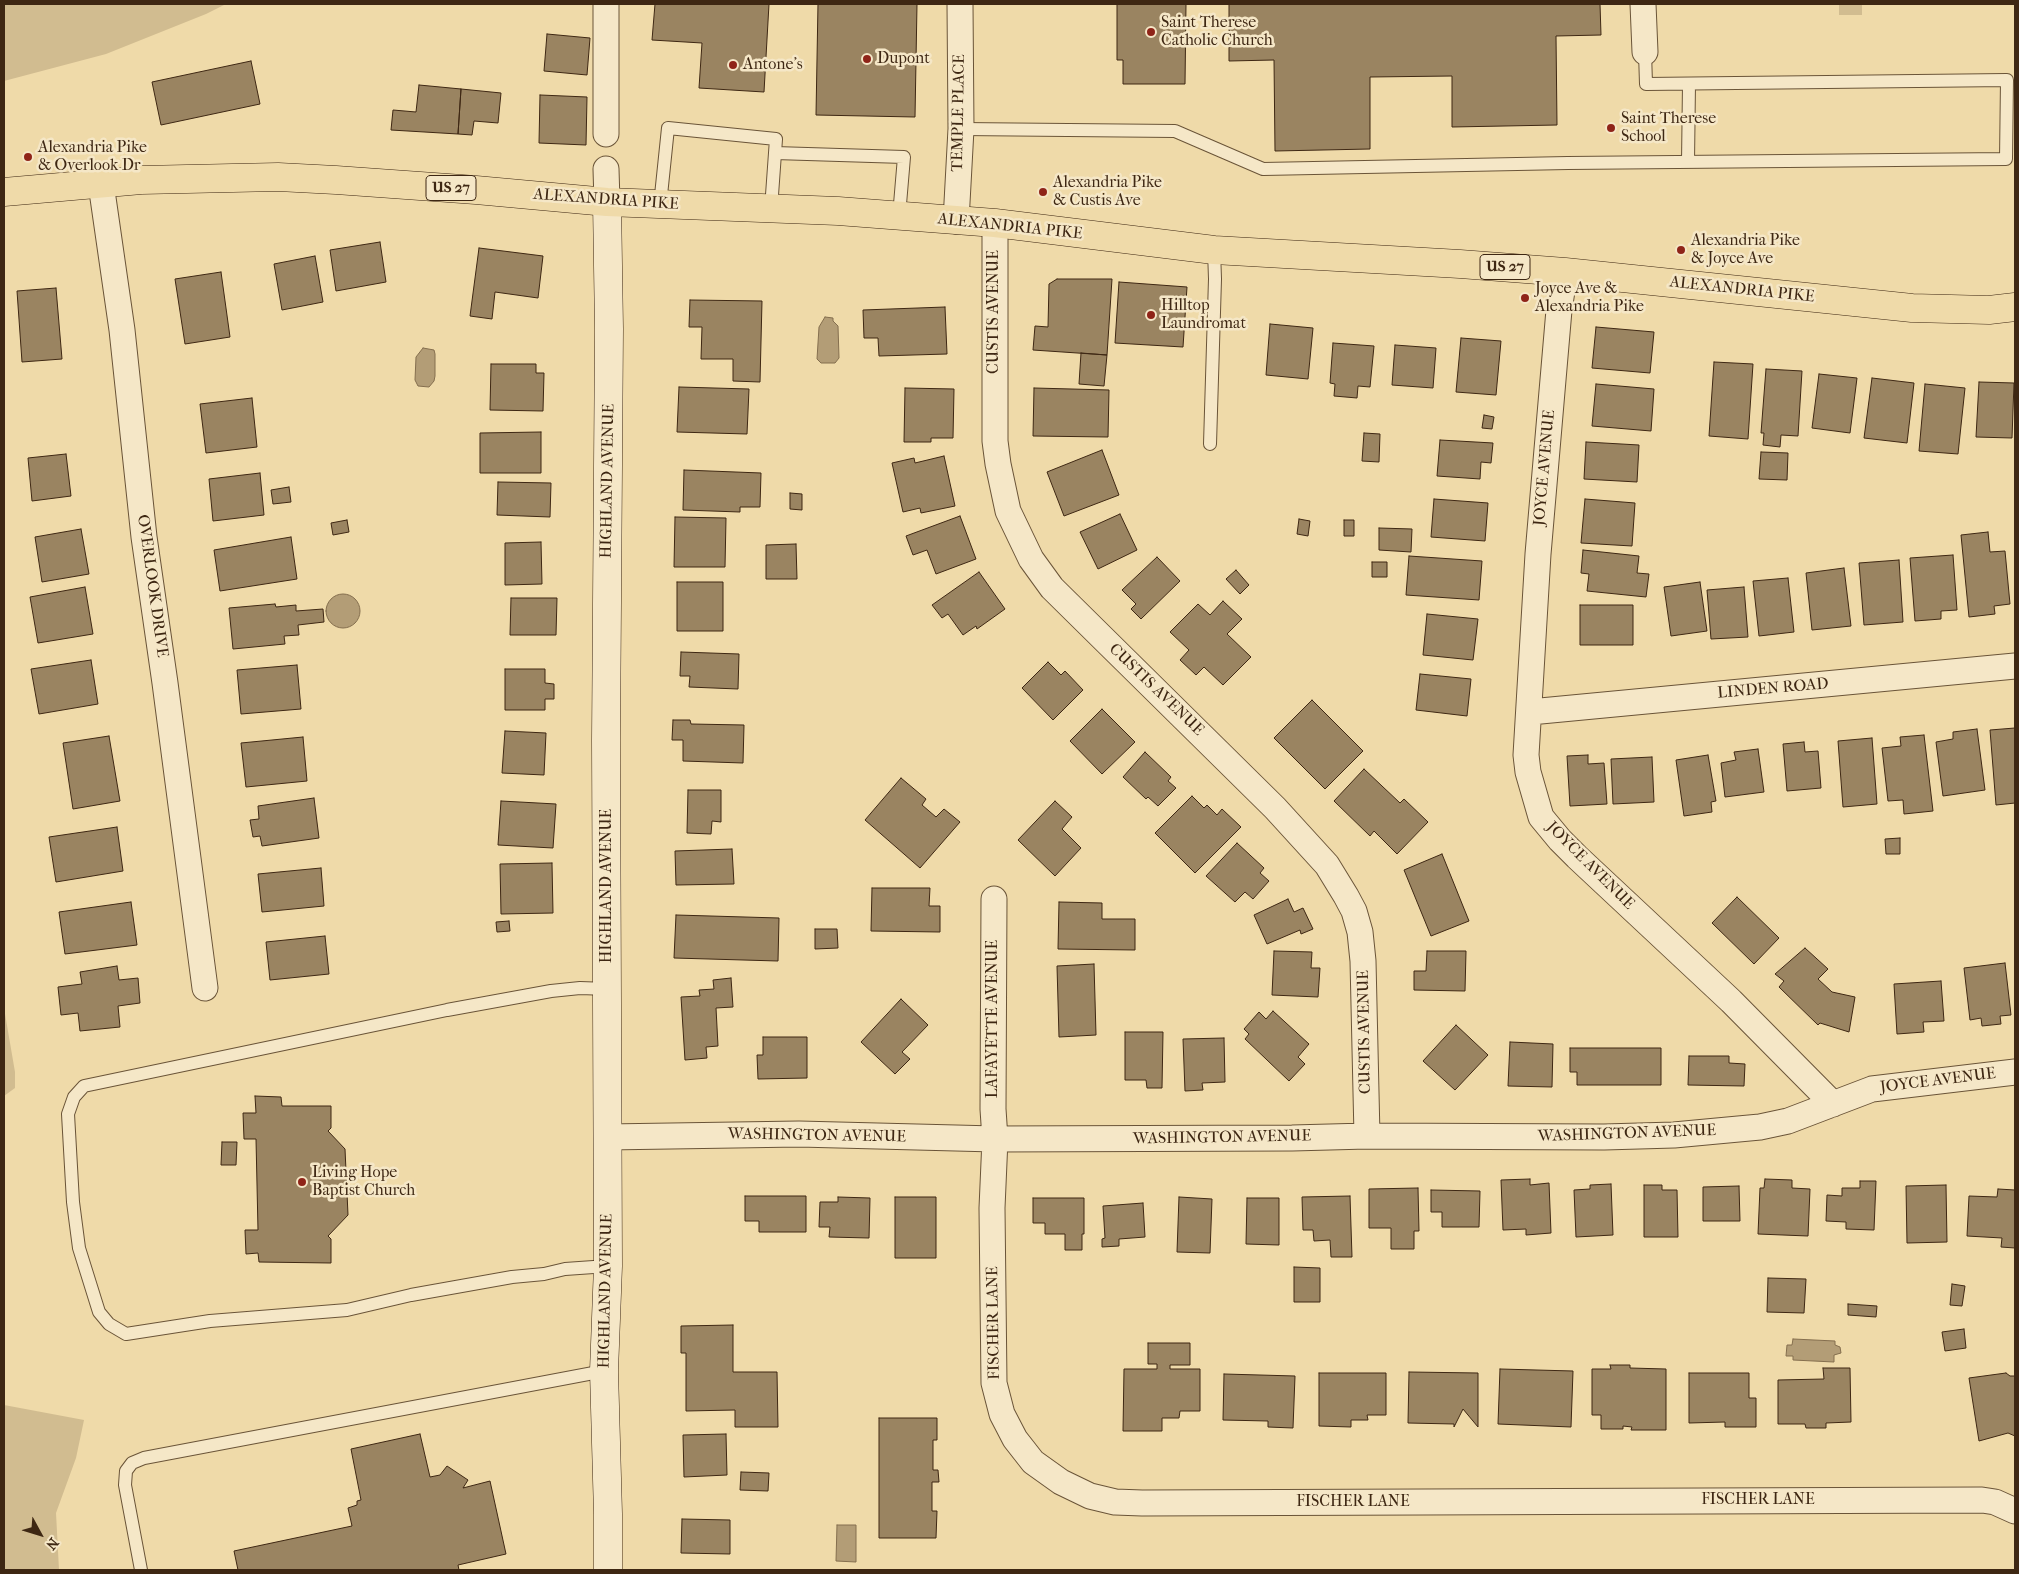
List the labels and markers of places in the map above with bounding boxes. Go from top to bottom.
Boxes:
place label: Saint Therese Catholic Church [1161,13,1273,51]
marker: Saint Therese Catholic Church [1145,26,1157,38]
place label: Dupont [877,49,930,69]
marker: Dupont [861,53,873,65]
place label: Antone's [743,55,803,75]
marker: Antone's [727,59,739,71]
place label: Saint Therese School [1621,109,1716,147]
marker: Saint Therese School [1605,122,1617,134]
place label: Alexandria Pike & Overlook Dr [38,138,147,176]
marker: Alexandria Pike & Overlook Dr [22,151,34,163]
place label: Alexandria Pike & Custis Ave [1053,173,1162,211]
marker: Alexandria Pike & Custis Ave [1037,186,1049,198]
place label: Alexandria Pike & Joyce Ave [1691,231,1800,269]
marker: Alexandria Pike & Joyce Ave [1675,244,1687,256]
place label: Joyce Ave & Alexandria Pike [1535,279,1644,317]
marker: Joyce Ave & Alexandria Pike [1519,292,1531,304]
place label: Hilltop Laundromat [1161,296,1246,334]
marker: Hilltop Laundromat [1145,309,1157,321]
place label: Living Hope Baptist Church [312,1163,415,1201]
marker: Living Hope Baptist Church [296,1176,308,1188]

